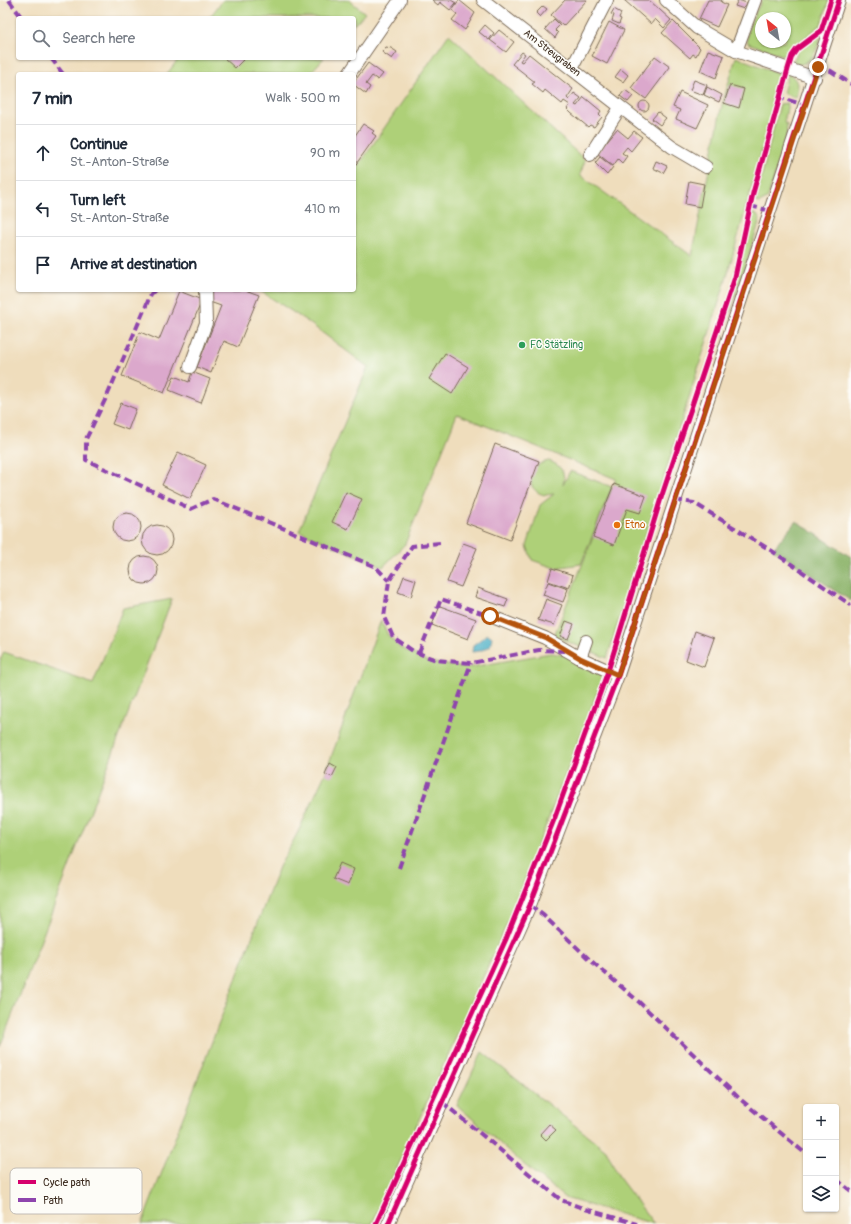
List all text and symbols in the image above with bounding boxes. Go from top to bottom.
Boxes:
north arrow [755,12,791,48]
search box [16,16,356,60]
icon: search [30,27,52,49]
street label: Am Streugraben [521,27,583,79]
text: Search here [62,29,135,48]
route end [809,58,827,76]
text: 7 min [32,88,72,109]
text: Walk · 500 m [265,90,340,106]
text: Continue [70,135,128,154]
icon: ahead [32,142,54,164]
text: 90 m [310,145,340,161]
text: St.-Anton-Straße [70,154,169,170]
text: Turn left [70,191,126,210]
icon: left [32,198,54,220]
text: 410 m [304,201,340,217]
text: St.-Anton-Straße [70,210,169,226]
icon: arrive [32,254,54,276]
text: Arrive at destination [70,255,197,274]
place label: FC Stätzling [530,339,583,351]
marker: FC Stätzling [517,340,527,350]
place label: Etno [625,519,646,531]
marker: Etno [612,520,622,530]
route start [481,607,499,625]
map controls [803,1104,839,1212]
button: + [803,1104,839,1140]
button: − [803,1140,839,1176]
legend [10,1168,142,1214]
text: Cycle path [43,1176,90,1189]
button: layers [803,1176,839,1212]
text: Path [43,1194,63,1207]

